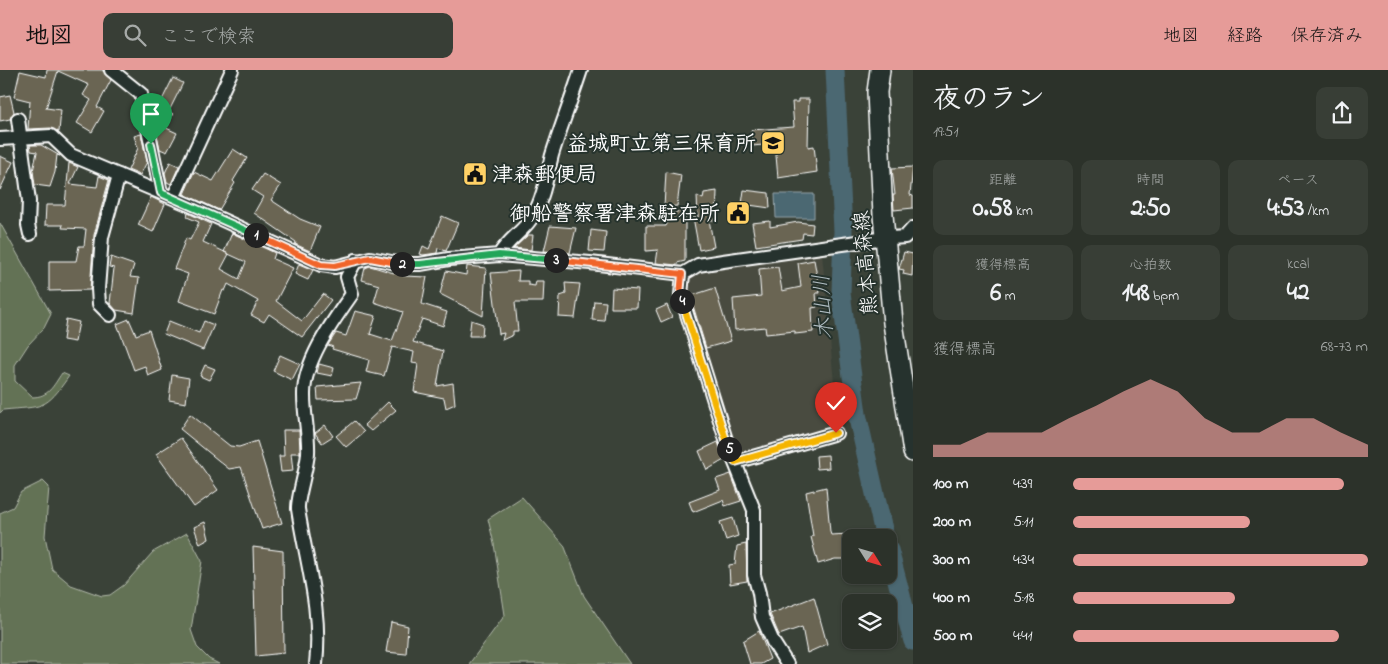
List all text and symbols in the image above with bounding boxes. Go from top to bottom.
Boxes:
search box [103,13,453,58]
text: 地図 [25,20,73,55]
icon: search [121,21,149,49]
text: ここで検索 [161,24,256,51]
text: 地図 [1163,24,1199,50]
text: 経路 [1227,24,1263,50]
text: 保存済み [1291,24,1363,50]
text: 夜のラン [933,80,1045,121]
button: share [1316,87,1368,139]
pin [130,93,172,144]
icon: arrive [137,100,165,128]
text: 19:51 [933,120,959,144]
place label: 益城町立第三保育所 [567,130,756,160]
school or university icon: 益城町立第三保育所 [760,130,786,156]
public building icon: 津森郵便局 [462,161,488,187]
place label: 津森郵便局 [492,161,597,191]
text: 距離 [989,170,1017,191]
text: 時間 [1136,170,1164,191]
text: ペース [1278,170,1319,191]
text: 0.58 [973,191,1012,227]
text: 2:50 [1131,191,1170,227]
text: 4:53 [1267,191,1304,227]
place label: 御船警察署津森駐在所 [510,200,720,230]
public building icon: 御船警察署津森駐在所 [725,200,751,226]
text: km [1012,201,1033,222]
text: /km [1304,201,1329,222]
street label: 熊本高森線 [847,209,887,316]
pin: 1 [244,222,268,248]
text: 1 [254,225,259,246]
pin: 3 [544,248,568,272]
text: 3 [554,250,559,271]
pin: 2 [390,252,414,276]
text: 2 [399,254,406,275]
text: kcal [1287,254,1309,275]
text: 獲得標高 [975,255,1031,276]
text: 心拍数 [1129,255,1171,276]
water label: 木山川 [807,273,843,341]
text: 42 [1287,275,1310,311]
text: 6 [990,276,1001,312]
text: 148 [1122,276,1150,312]
text: m [1001,286,1016,307]
text: bpm [1150,286,1179,307]
pin: 4 [670,288,694,314]
text: 4 [680,291,685,312]
text: 68–73 m [1321,335,1368,359]
text: 獲得標高 [933,338,997,362]
pin [815,382,857,433]
icon: check [822,389,850,417]
pin: 5 [716,436,742,462]
text: 5 [725,439,734,460]
text: 100 m [933,472,968,496]
text: 4:39 [1013,472,1032,496]
text: 200 m [933,510,971,534]
text: 5:11 [1013,510,1034,534]
north arrow [842,529,898,584]
map controls [842,529,897,649]
text: 300 m [933,548,970,572]
text: 4:34 [1013,548,1034,572]
text: 400 m [933,586,970,610]
text: 5:18 [1013,586,1035,610]
button: layers [842,594,897,649]
text: 500 m [933,624,972,648]
text: 4:41 [1013,624,1033,648]

